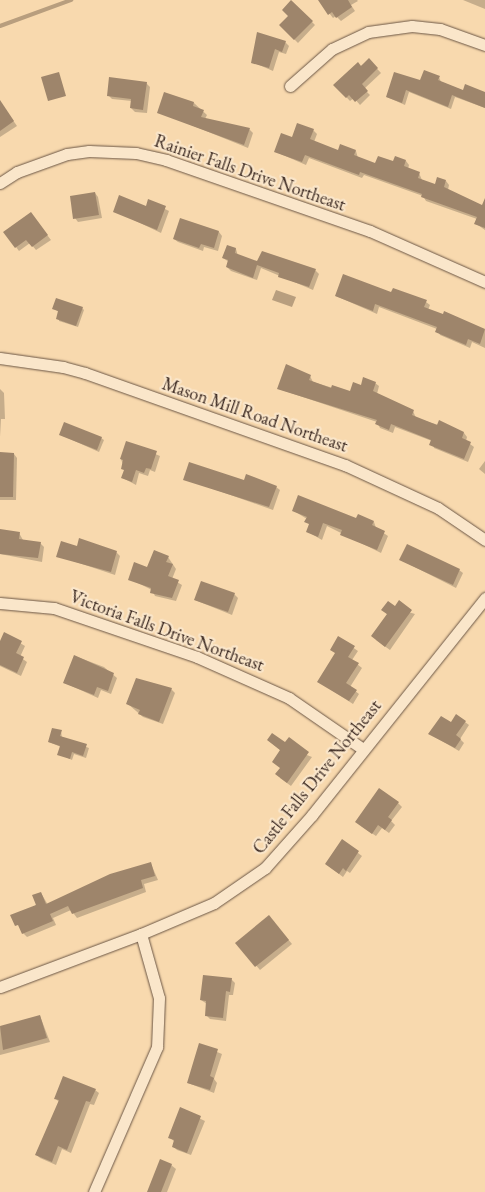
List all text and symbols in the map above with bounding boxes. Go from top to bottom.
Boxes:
street label: Rainier Falls Drive Northeast [152,130,348,216]
street label: Mason Mill Road Northeast [159,373,351,457]
street label: Victoria Falls Drive Northeast [67,586,267,676]
street label: Castle Falls Drive Northeast [248,696,386,858]

